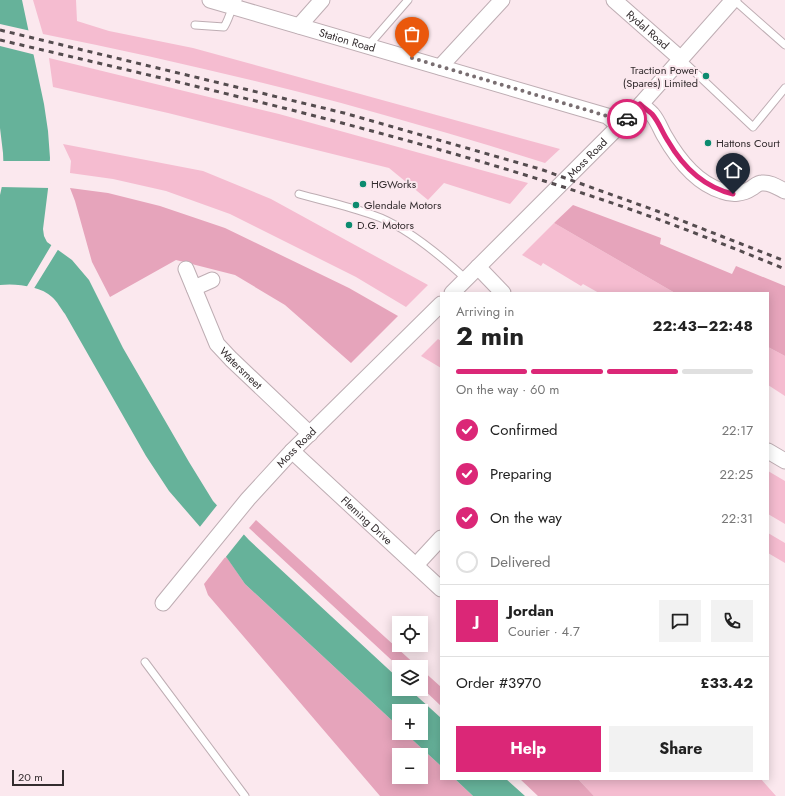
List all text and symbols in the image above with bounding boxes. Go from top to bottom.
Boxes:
street label: Rydal Road [623,6,673,53]
pin [395,17,429,58]
icon: bag [401,23,423,45]
street label: Station Road [317,24,378,56]
place label: Traction Power (Spares) Limited [623,62,698,91]
marker: Traction Power (Spares) Limited [701,71,711,81]
courier [607,99,647,139]
icon: car [616,108,638,130]
street label: Moss Road [563,134,611,182]
place label: Hattons Court [716,135,780,151]
marker: Hattons Court [703,138,713,148]
pin [716,153,750,194]
icon: home [722,159,744,181]
place label: HGWorks [371,176,417,192]
marker: HGWorks [358,179,368,189]
place label: Glendale Motors [364,197,442,213]
marker: Glendale Motors [351,200,361,210]
place label: D.G. Motors [357,217,415,233]
marker: D.G. Motors [344,220,354,230]
text: Arriving in [456,302,514,321]
text: 22:43–22:48 [653,315,753,337]
text: 2 min [456,317,524,355]
street label: Watersmeet [216,343,266,393]
text: On the way · 60 m [456,380,559,399]
icon: check [456,419,478,441]
text: Confirmed [490,419,558,441]
text: 22:17 [722,421,753,440]
street label: Moss Road [273,424,320,471]
icon: check [456,463,478,485]
text: Preparing [490,463,552,485]
text: 22:25 [720,465,753,484]
street label: Fleming Drive [338,492,396,549]
icon: check [456,507,478,529]
text: On the way [490,507,562,529]
text: 22:31 [721,509,753,528]
text: Delivered [490,551,551,573]
text: Jordan [508,600,554,622]
button: chat [659,600,701,642]
button: phone [711,600,753,642]
text: J [475,610,479,632]
map controls [392,616,428,784]
button: locate [392,616,428,652]
text: Courier · 4.7 [508,622,580,641]
button: layers [392,660,428,696]
text: Order #3970 [456,672,541,694]
text: £33.42 [700,672,753,694]
button: + [392,704,428,740]
button: Help [456,726,601,772]
button: Share [609,726,753,772]
button: − [392,748,428,784]
scale bar [12,768,64,787]
text: 20 m [18,769,43,785]

